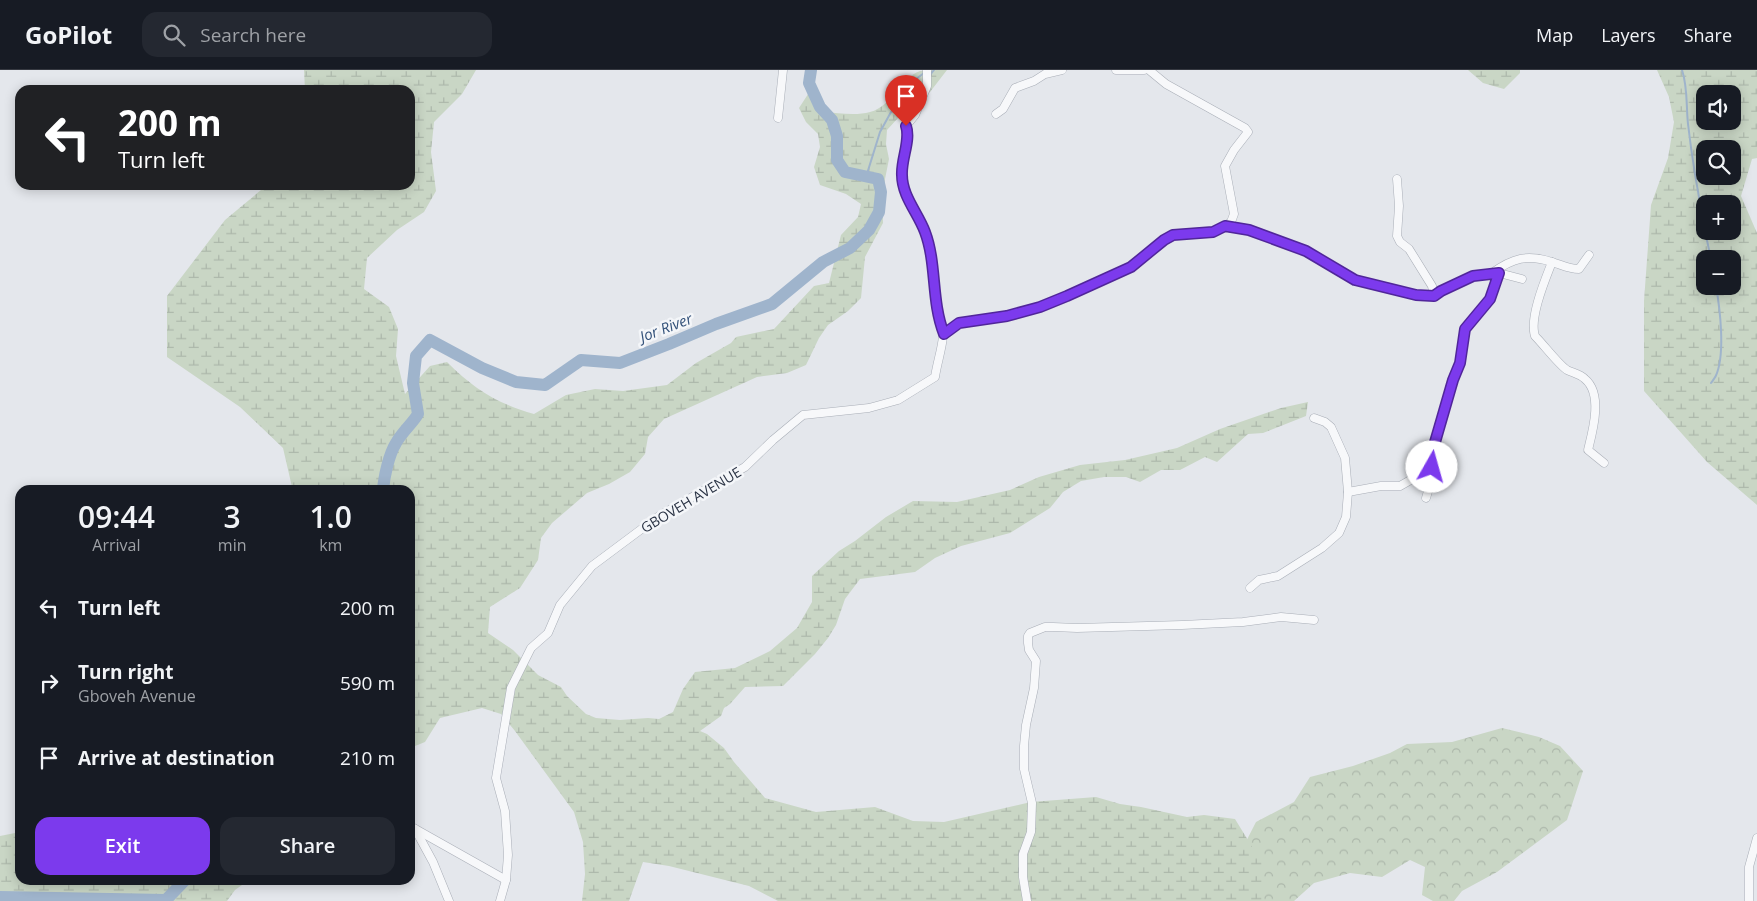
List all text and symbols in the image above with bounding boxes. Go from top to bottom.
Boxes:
search box [142,12,492,57]
text: GoPilot [25,18,112,51]
icon: search [160,21,188,49]
text: Search here [200,22,306,48]
text: Map [1536,23,1573,47]
text: Layers [1601,23,1656,47]
text: Share [1684,23,1732,47]
pin [885,75,927,126]
icon: arrive [892,82,920,110]
map controls [1696,85,1741,295]
button: sound [1696,85,1741,130]
text: 200 m [118,99,222,146]
icon: left [35,105,100,170]
button: search [1696,140,1741,185]
text: Turn left [118,144,205,174]
button: + [1696,195,1741,240]
button: − [1696,250,1741,295]
water label: Jor River [634,307,696,347]
position arrow [1405,440,1457,492]
street label: GBOVEH AVENUE [637,462,744,537]
text: 09:44 [78,496,155,537]
text: 3 [224,496,241,537]
text: 1.0 [309,496,352,537]
text: Arrival [92,534,140,556]
text: min [218,534,246,556]
text: km [319,534,342,556]
icon: left [35,594,63,622]
text: Turn left [78,595,160,621]
text: 200 m [340,595,395,621]
text: Turn right [78,659,173,685]
icon: right [35,669,63,697]
text: 590 m [340,670,395,696]
text: Gboveh Avenue [78,685,196,707]
icon: arrive [35,744,63,772]
text: Arrive at destination [78,745,275,771]
text: 210 m [340,745,395,771]
button: Exit [35,817,210,875]
button: Share [220,817,395,875]

